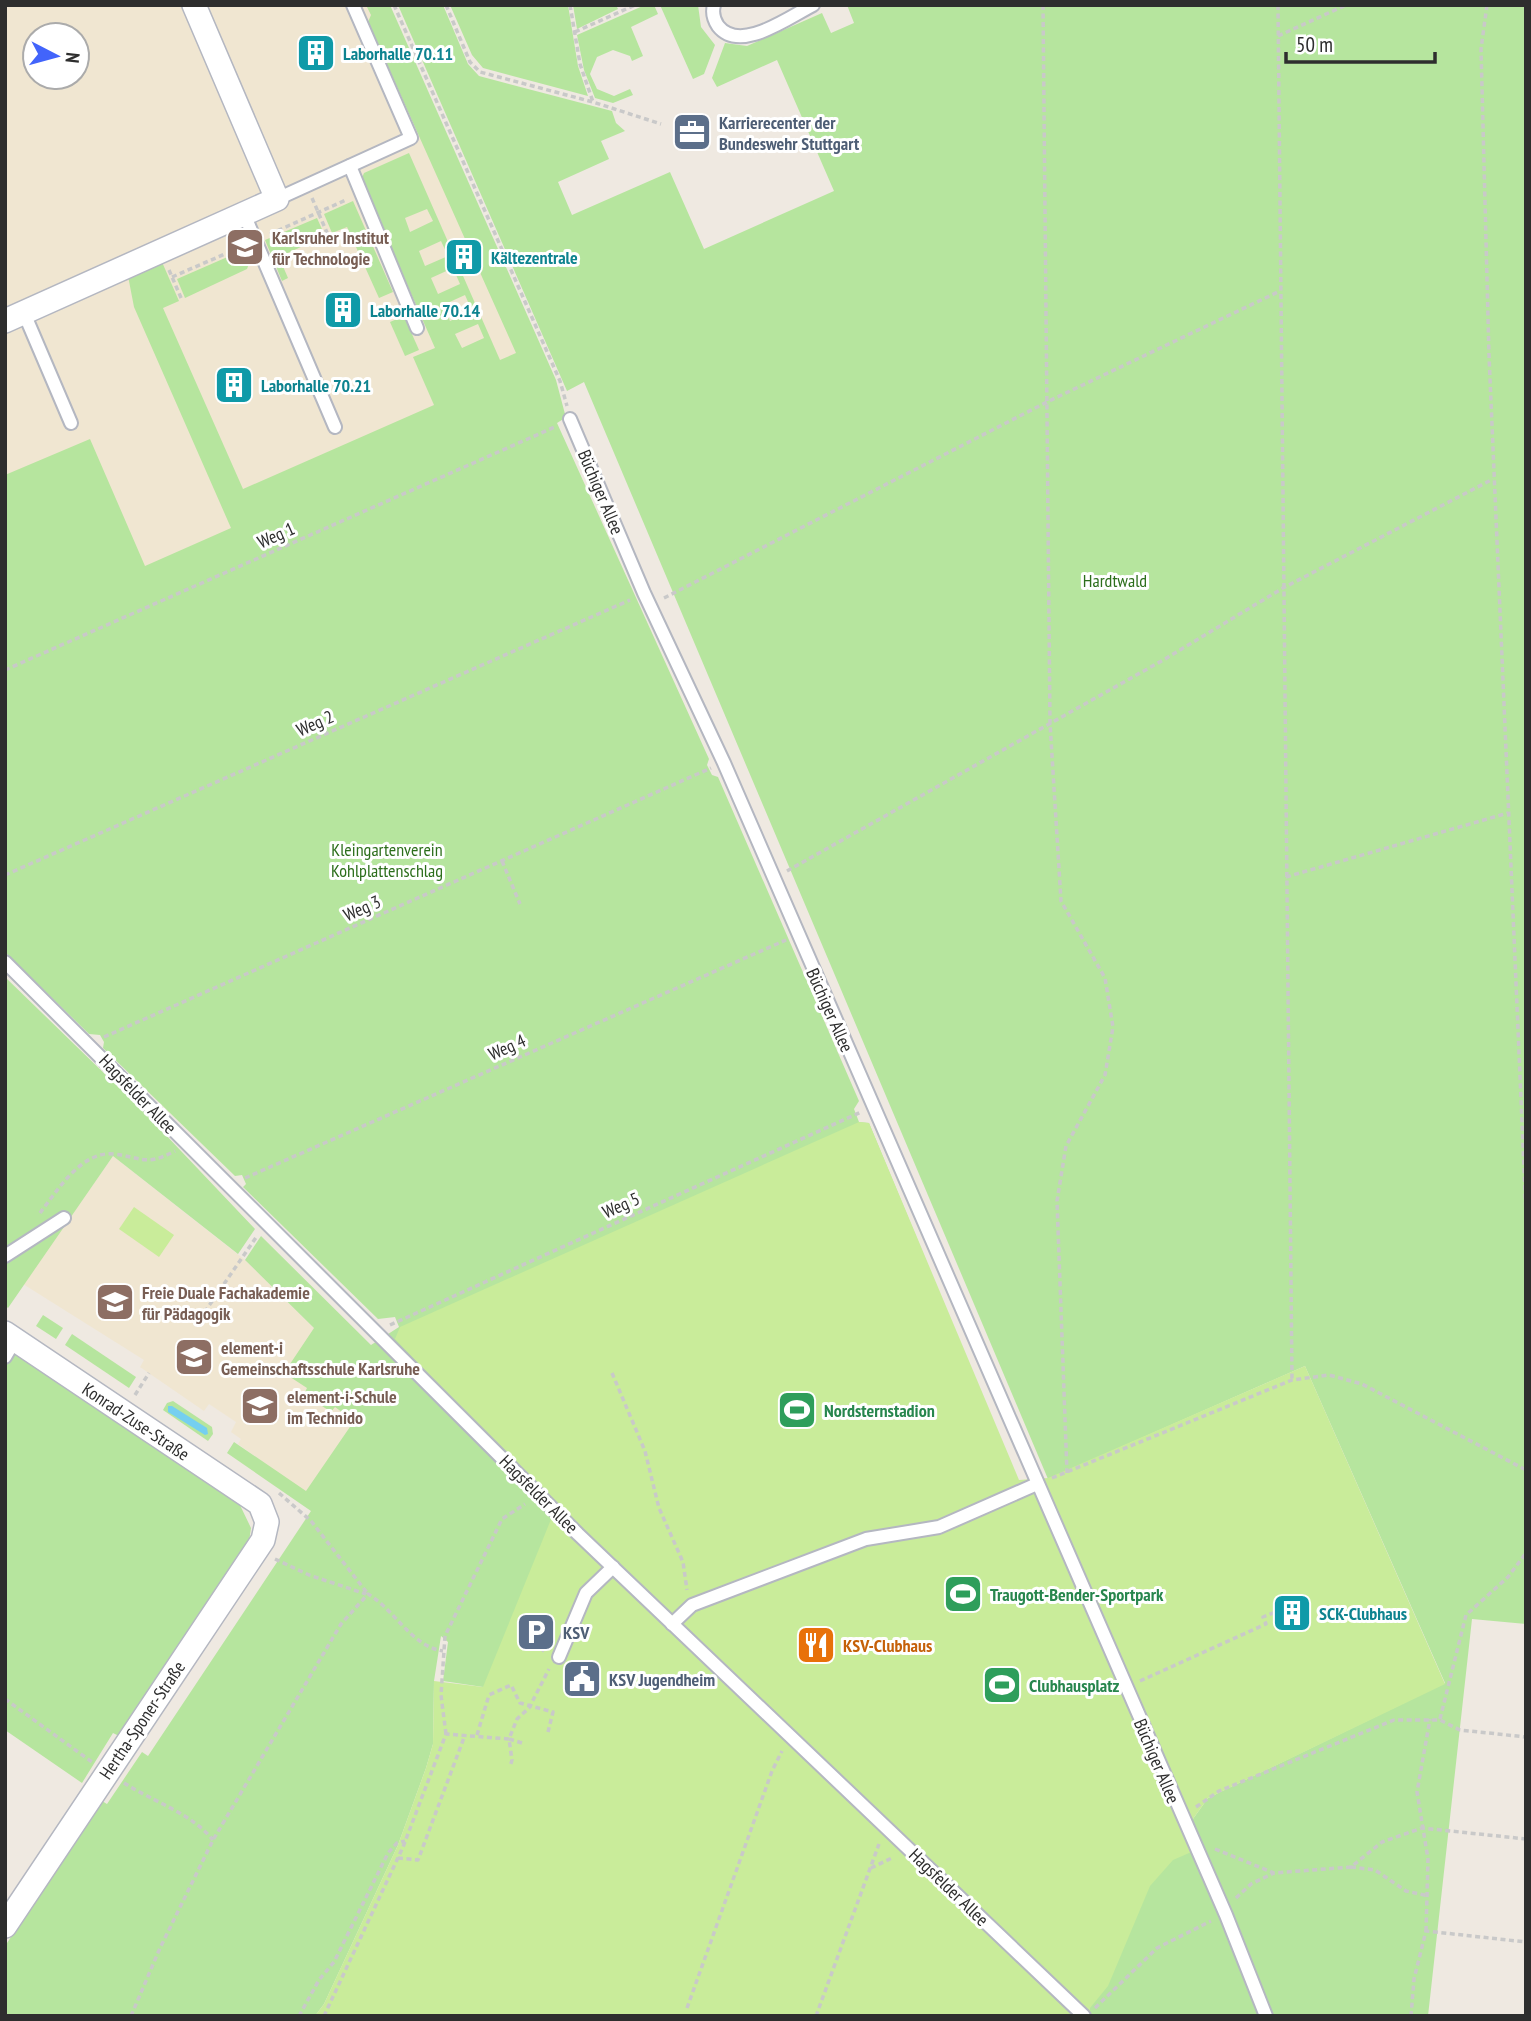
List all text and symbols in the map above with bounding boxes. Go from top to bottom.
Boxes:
north arrow [21,21,91,91]
scale bar [1286,21,1435,65]
text: 50 m [1296,31,1333,58]
building icon: Laborhalle 70.11 [295,32,337,74]
place label: Laborhalle 70.11 [343,42,453,65]
text: N [60,51,85,64]
office icon: Karrierecenter der Bundeswehr Stuttgart [671,111,713,153]
place label: Karrierecenter der Bundeswehr Stuttgart [719,111,860,155]
school or university icon: Karlsruher Institut für Technologie [224,226,266,268]
place label: Karlsruher Institut für Technologie [272,226,390,270]
building icon: Kältezentrale [443,236,485,278]
place label: Kältezentrale [491,246,578,269]
building icon: Laborhalle 70.14 [322,289,364,331]
place label: Laborhalle 70.14 [370,299,481,322]
building icon: Laborhalle 70.21 [213,364,255,406]
place label: Laborhalle 70.21 [261,374,371,397]
street label: Büchiger Allee [573,446,629,538]
street label: Weg 1 [254,517,298,553]
park label: Hardtwald [1083,569,1147,592]
street label: Weg 2 [293,705,337,741]
park label: Kleingartenverein Kohlplattenschlag [331,838,443,882]
street label: Weg 3 [340,890,384,926]
street label: Büchiger Allee [801,964,859,1056]
street label: Weg 4 [485,1029,529,1065]
street label: Hagsfelder Allee [94,1049,182,1139]
street label: Weg 5 [599,1187,643,1223]
school or university icon: Freie Duale Fachakademie für Pädagogik [94,1281,136,1323]
place label: Freie Duale Fachakademie für Pädagogik [142,1281,310,1325]
school or university icon: element-i Gemeinschaftsschule Karlsruhe [173,1336,215,1378]
place label: element-i Gemeinschaftsschule Karlsruhe [221,1336,420,1380]
street label: Konrad-Zuse-Straße [78,1377,194,1465]
school or university icon: element-i-Schule im Technido [239,1385,281,1427]
place label: element-i-Schule im Technido [287,1385,397,1429]
sports icon: Nordsternstadion [776,1389,818,1431]
place label: Nordsternstadion [824,1399,935,1422]
street label: Hagsfelder Allee [495,1450,583,1538]
sports icon: Traugott-Bender-Sportpark [942,1573,984,1615]
place label: Traugott-Bender-Sportpark [990,1583,1164,1606]
building icon: SCK-Clubhaus [1271,1592,1313,1634]
place label: SCK-Clubhaus [1319,1602,1407,1625]
parking icon: KSV [515,1611,557,1653]
place label: KSV [563,1621,590,1644]
restaurant icon: KSV-Clubhaus [795,1624,837,1666]
place label: KSV-Clubhaus [843,1634,932,1657]
street label: Hertha-Sponer-Straße [94,1657,190,1783]
public building icon: KSV Jugendheim [561,1658,603,1700]
sports icon: Clubhausplatz [981,1664,1023,1706]
place label: KSV Jugendheim [609,1668,715,1691]
place label: Clubhausplatz [1029,1674,1120,1697]
street label: Büchiger Allee [1129,1715,1185,1807]
street label: Hagsfelder Allee [904,1843,994,1931]

